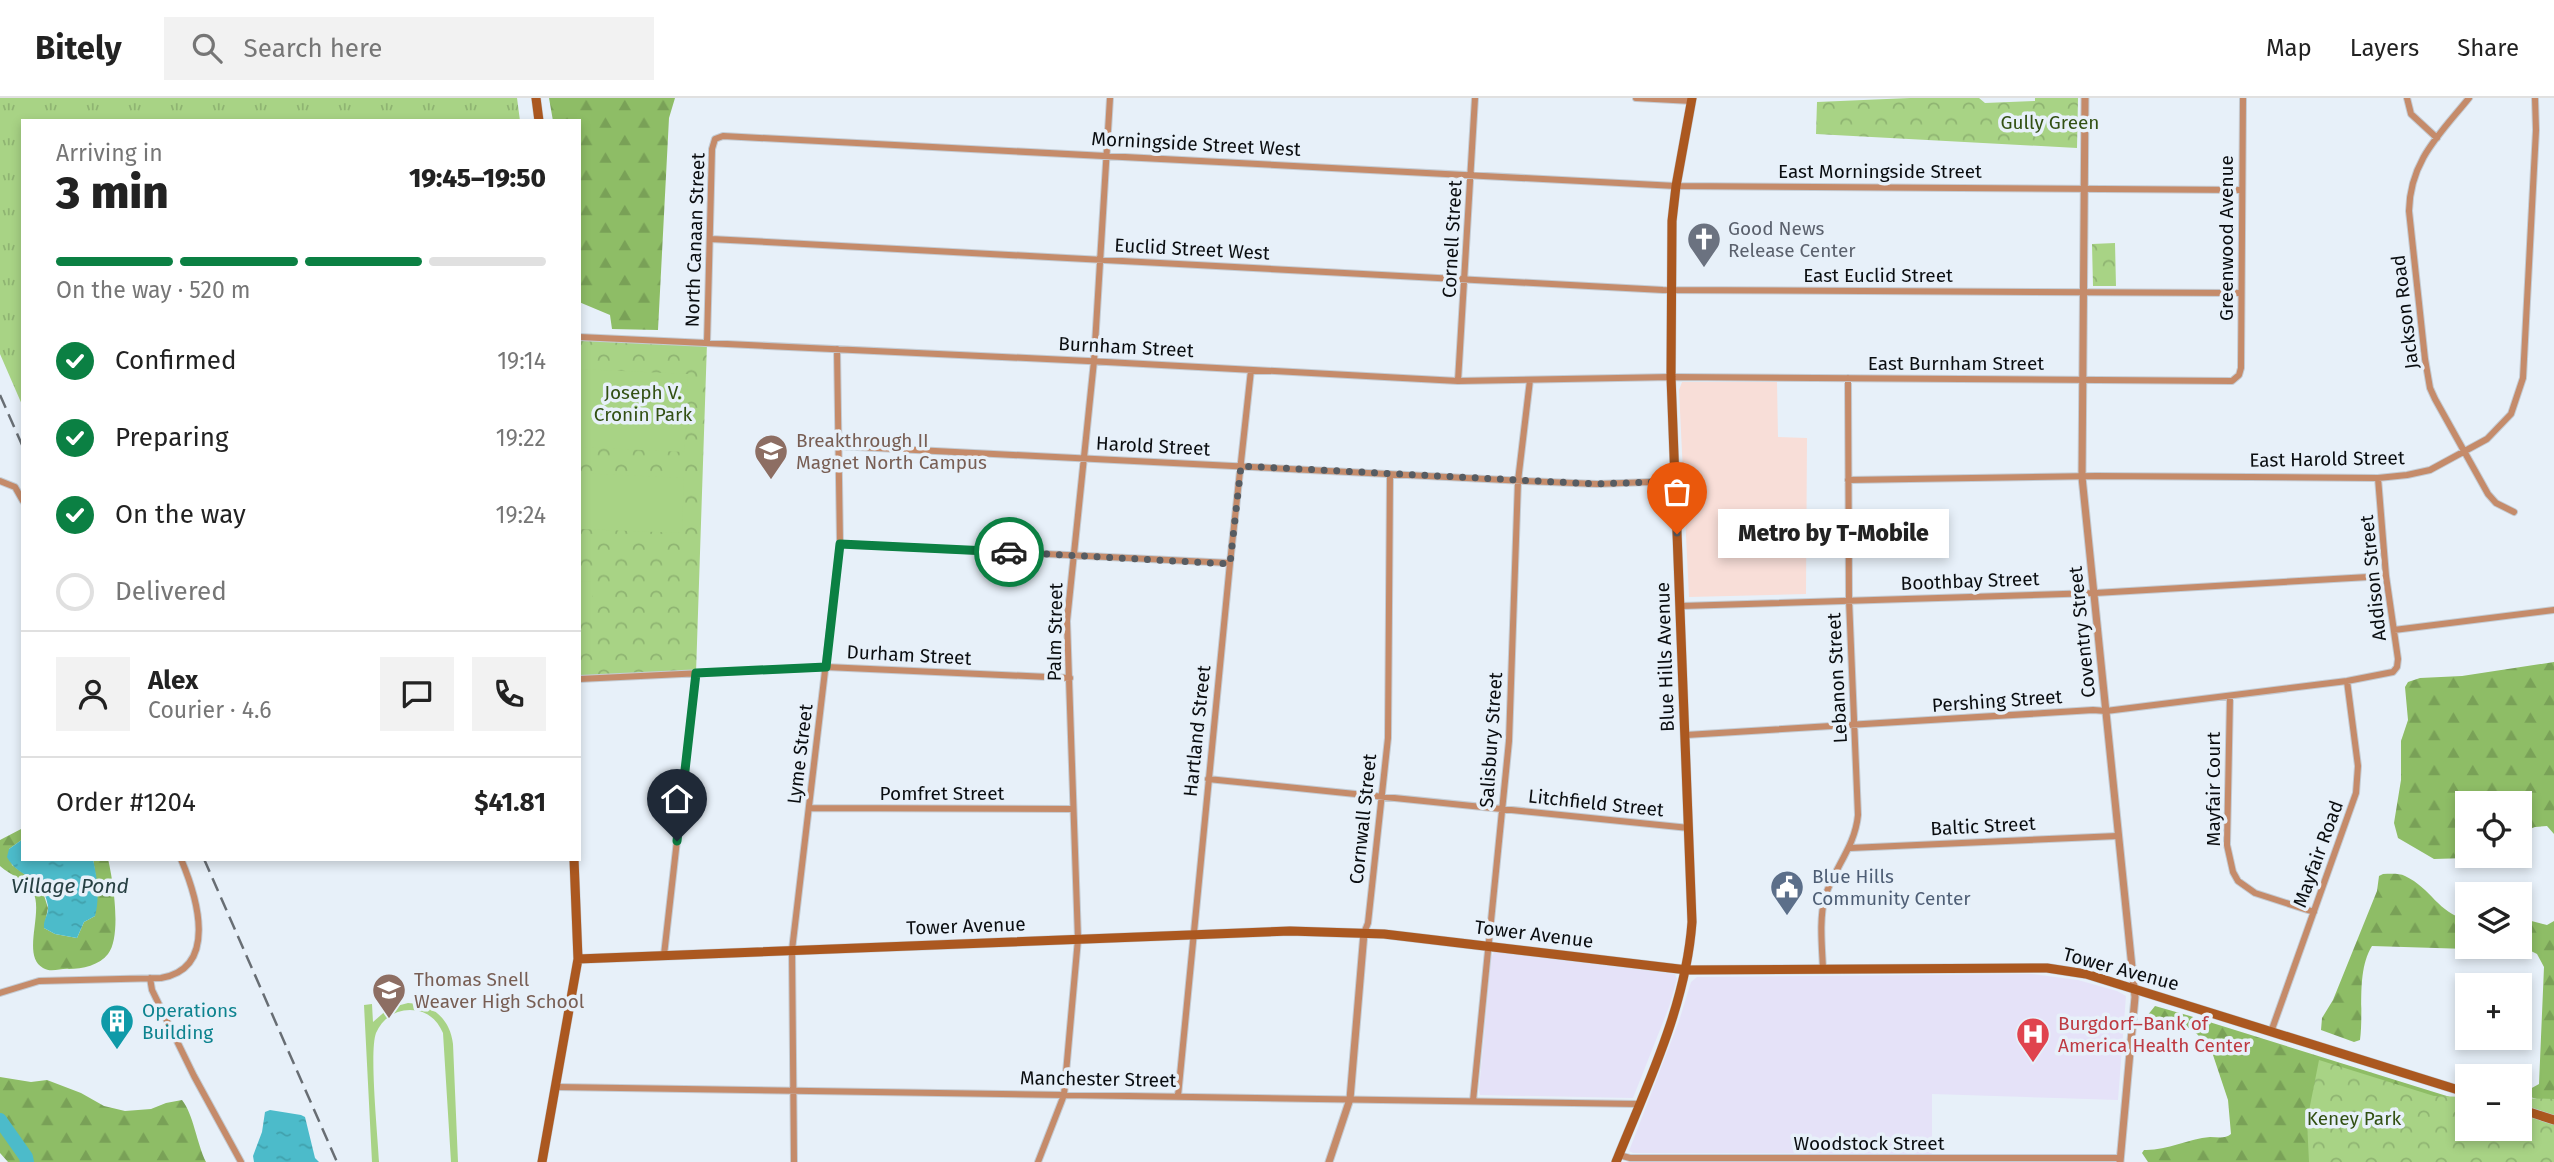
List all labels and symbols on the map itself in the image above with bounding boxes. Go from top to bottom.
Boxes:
park label: Gully Green [2001,111,2099,134]
street label: Morningside Street West [1091,127,1301,161]
street label: North Canaan Street [680,152,710,328]
street label: Greenwood Avenue [2215,155,2238,321]
street label: East Morningside Street [1778,160,1982,183]
street label: Cornell Street [1437,179,1467,298]
place label: Good News Release Center [1728,217,1856,262]
church icon: Good News Release Center [1685,220,1723,269]
street label: Euclid Street West [1114,233,1270,265]
street label: Jackson Road [2387,254,2423,370]
street label: East Euclid Street [1803,264,1953,287]
street label: Burnham Street [1058,332,1194,362]
street label: East Burnham Street [1868,352,2044,375]
park label: Joseph V. Cronin Park [594,381,692,426]
place label: Breakthrough II Magnet North Campus [796,429,987,474]
school or university icon: Breakthrough II Magnet North Campus [752,432,790,481]
street label: Harold Street [1095,432,1211,460]
street label: East Harold Street [2249,446,2405,472]
pin [1647,462,1707,534]
callout: Metro by T-Mobile [1719,510,1950,558]
street label: Addison Street [2355,514,2391,642]
courier [974,517,1044,587]
street label: Coventry Street [2064,565,2100,699]
street label: Boothbay Street [1900,567,2040,595]
street label: Palm Street [1043,582,1067,681]
street label: Blue Hills Avenue [1651,582,1679,732]
street label: Lebanon Street [1822,612,1852,744]
street label: Durham Street [846,640,972,670]
street label: Hartland Street [1179,664,1215,798]
street label: Salisbury Street [1475,671,1507,809]
street label: Pershing Street [1931,685,2063,717]
street label: Lyme Street [782,702,818,805]
street label: Mayfair Court [2202,731,2225,846]
street label: Cornwall Street [1345,752,1381,885]
pin [647,769,707,841]
street label: Pomfret Street [880,782,1005,805]
street label: Litchfield Street [1527,784,1665,822]
street label: Mayfair Road [2288,797,2348,911]
street label: Baltic Street [1930,812,2036,840]
place label: Blue Hills Community Center [1812,865,1971,910]
public building icon: Blue Hills Community Center [1768,868,1806,917]
water label: Village Pond [11,873,129,899]
street label: Tower Avenue [906,912,1026,940]
street label: Tower Avenue [1473,915,1595,953]
street label: Tower Avenue [2060,942,2182,996]
place label: Thomas Snell Weaver High School [414,968,585,1013]
school or university icon: Thomas Snell Weaver High School [370,971,408,1020]
place label: Operations Building [142,999,237,1044]
building icon: Operations Building [98,1002,136,1051]
place label: Burgdorf–Bank of America Health Center [2058,1012,2251,1057]
hospital icon: Burgdorf–Bank of America Health Center [2014,1015,2052,1064]
street label: Manchester Street [1020,1066,1177,1092]
park label: Keney Park [2307,1107,2402,1130]
street label: Woodstock Street [1794,1132,1945,1155]

